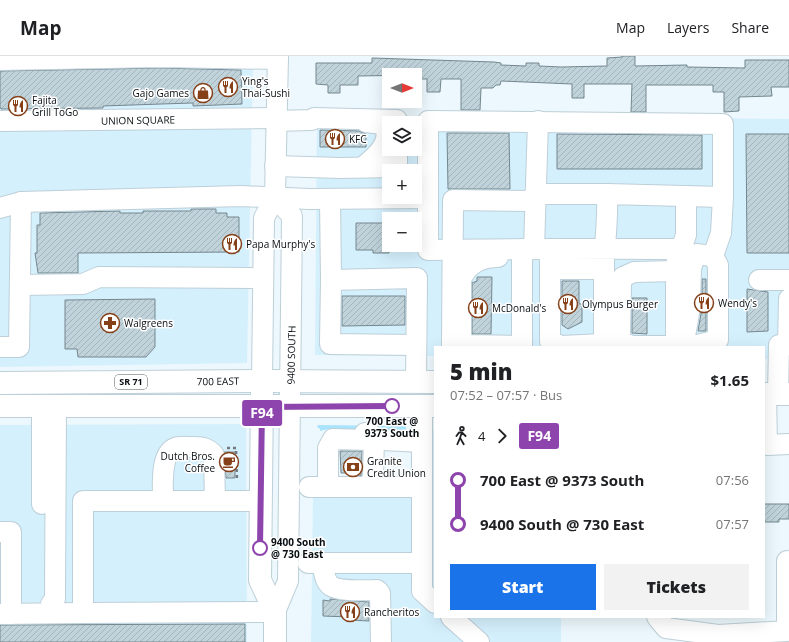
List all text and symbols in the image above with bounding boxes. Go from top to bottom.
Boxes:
text: Map [20,15,61,41]
text: Map [616,18,645,37]
text: Layers [667,18,709,37]
text: Share [731,18,769,37]
north arrow [382,68,422,108]
map controls [382,68,422,252]
place label: Ying's Thai-Sushi [242,74,290,100]
restaurant icon: Ying's Thai-Sushi [217,76,239,98]
shop icon: Gajo Games [192,82,214,104]
place label: Gajo Games [133,86,189,100]
place label: Fajita Grill ToGo [32,93,78,119]
restaurant icon: Fajita Grill ToGo [7,95,29,117]
street label: UNION SQUARE [101,112,175,128]
button: layers [382,116,422,156]
restaurant icon: KFC [324,128,346,150]
place label: KFC [349,132,367,146]
button: + [382,164,422,204]
button: − [382,212,422,252]
restaurant icon: Papa Murphy's [221,233,243,255]
place label: Papa Murphy's [246,237,316,251]
restaurant icon: Wendy's [693,292,715,314]
restaurant icon: Olympus Burger [557,293,579,315]
place label: Wendy's [718,296,757,310]
restaurant icon: McDonald's [467,297,489,319]
place label: Olympus Burger [582,297,658,311]
place label: McDonald's [492,301,547,315]
pharmacy icon: Walgreens [99,312,121,334]
place label: Walgreens [124,316,173,330]
street label: 9400 SOUTH [283,325,299,385]
text: 5 min [450,356,513,386]
text: $1.65 [710,370,749,390]
street label: 700 EAST [197,374,240,388]
road number: SR 71 [115,375,147,389]
text: 07:52 – 07:57 · Bus [450,386,562,404]
marker: 700 East @ 9373 South [384,398,400,414]
line badge: F94 [239,400,285,426]
text: F94 [250,403,274,422]
place label: 700 East @ 9373 South [365,414,419,440]
icon: walk [450,425,472,447]
icon: forward [491,425,513,447]
text: F94 [527,426,551,445]
text: 4 [478,427,485,445]
place label: Dutch Bros. Coffee [161,449,215,475]
cafe icon: Dutch Bros. Coffee [218,451,240,473]
place label: Granite Credit Union [367,454,426,480]
bank icon: Granite Credit Union [342,456,364,478]
text: 700 East @ 9373 South [480,470,644,490]
text: 07:56 [716,471,749,489]
text: 9400 South @ 730 East [480,514,644,534]
text: 07:57 [716,515,749,533]
place label: 9400 South @ 730 East [271,535,326,561]
marker: 9400 South @ 730 East [252,540,268,556]
button: Start [450,564,596,610]
button: Tickets [604,564,749,610]
restaurant icon: Rancheritos [339,601,361,623]
place label: Rancheritos [364,605,420,619]

